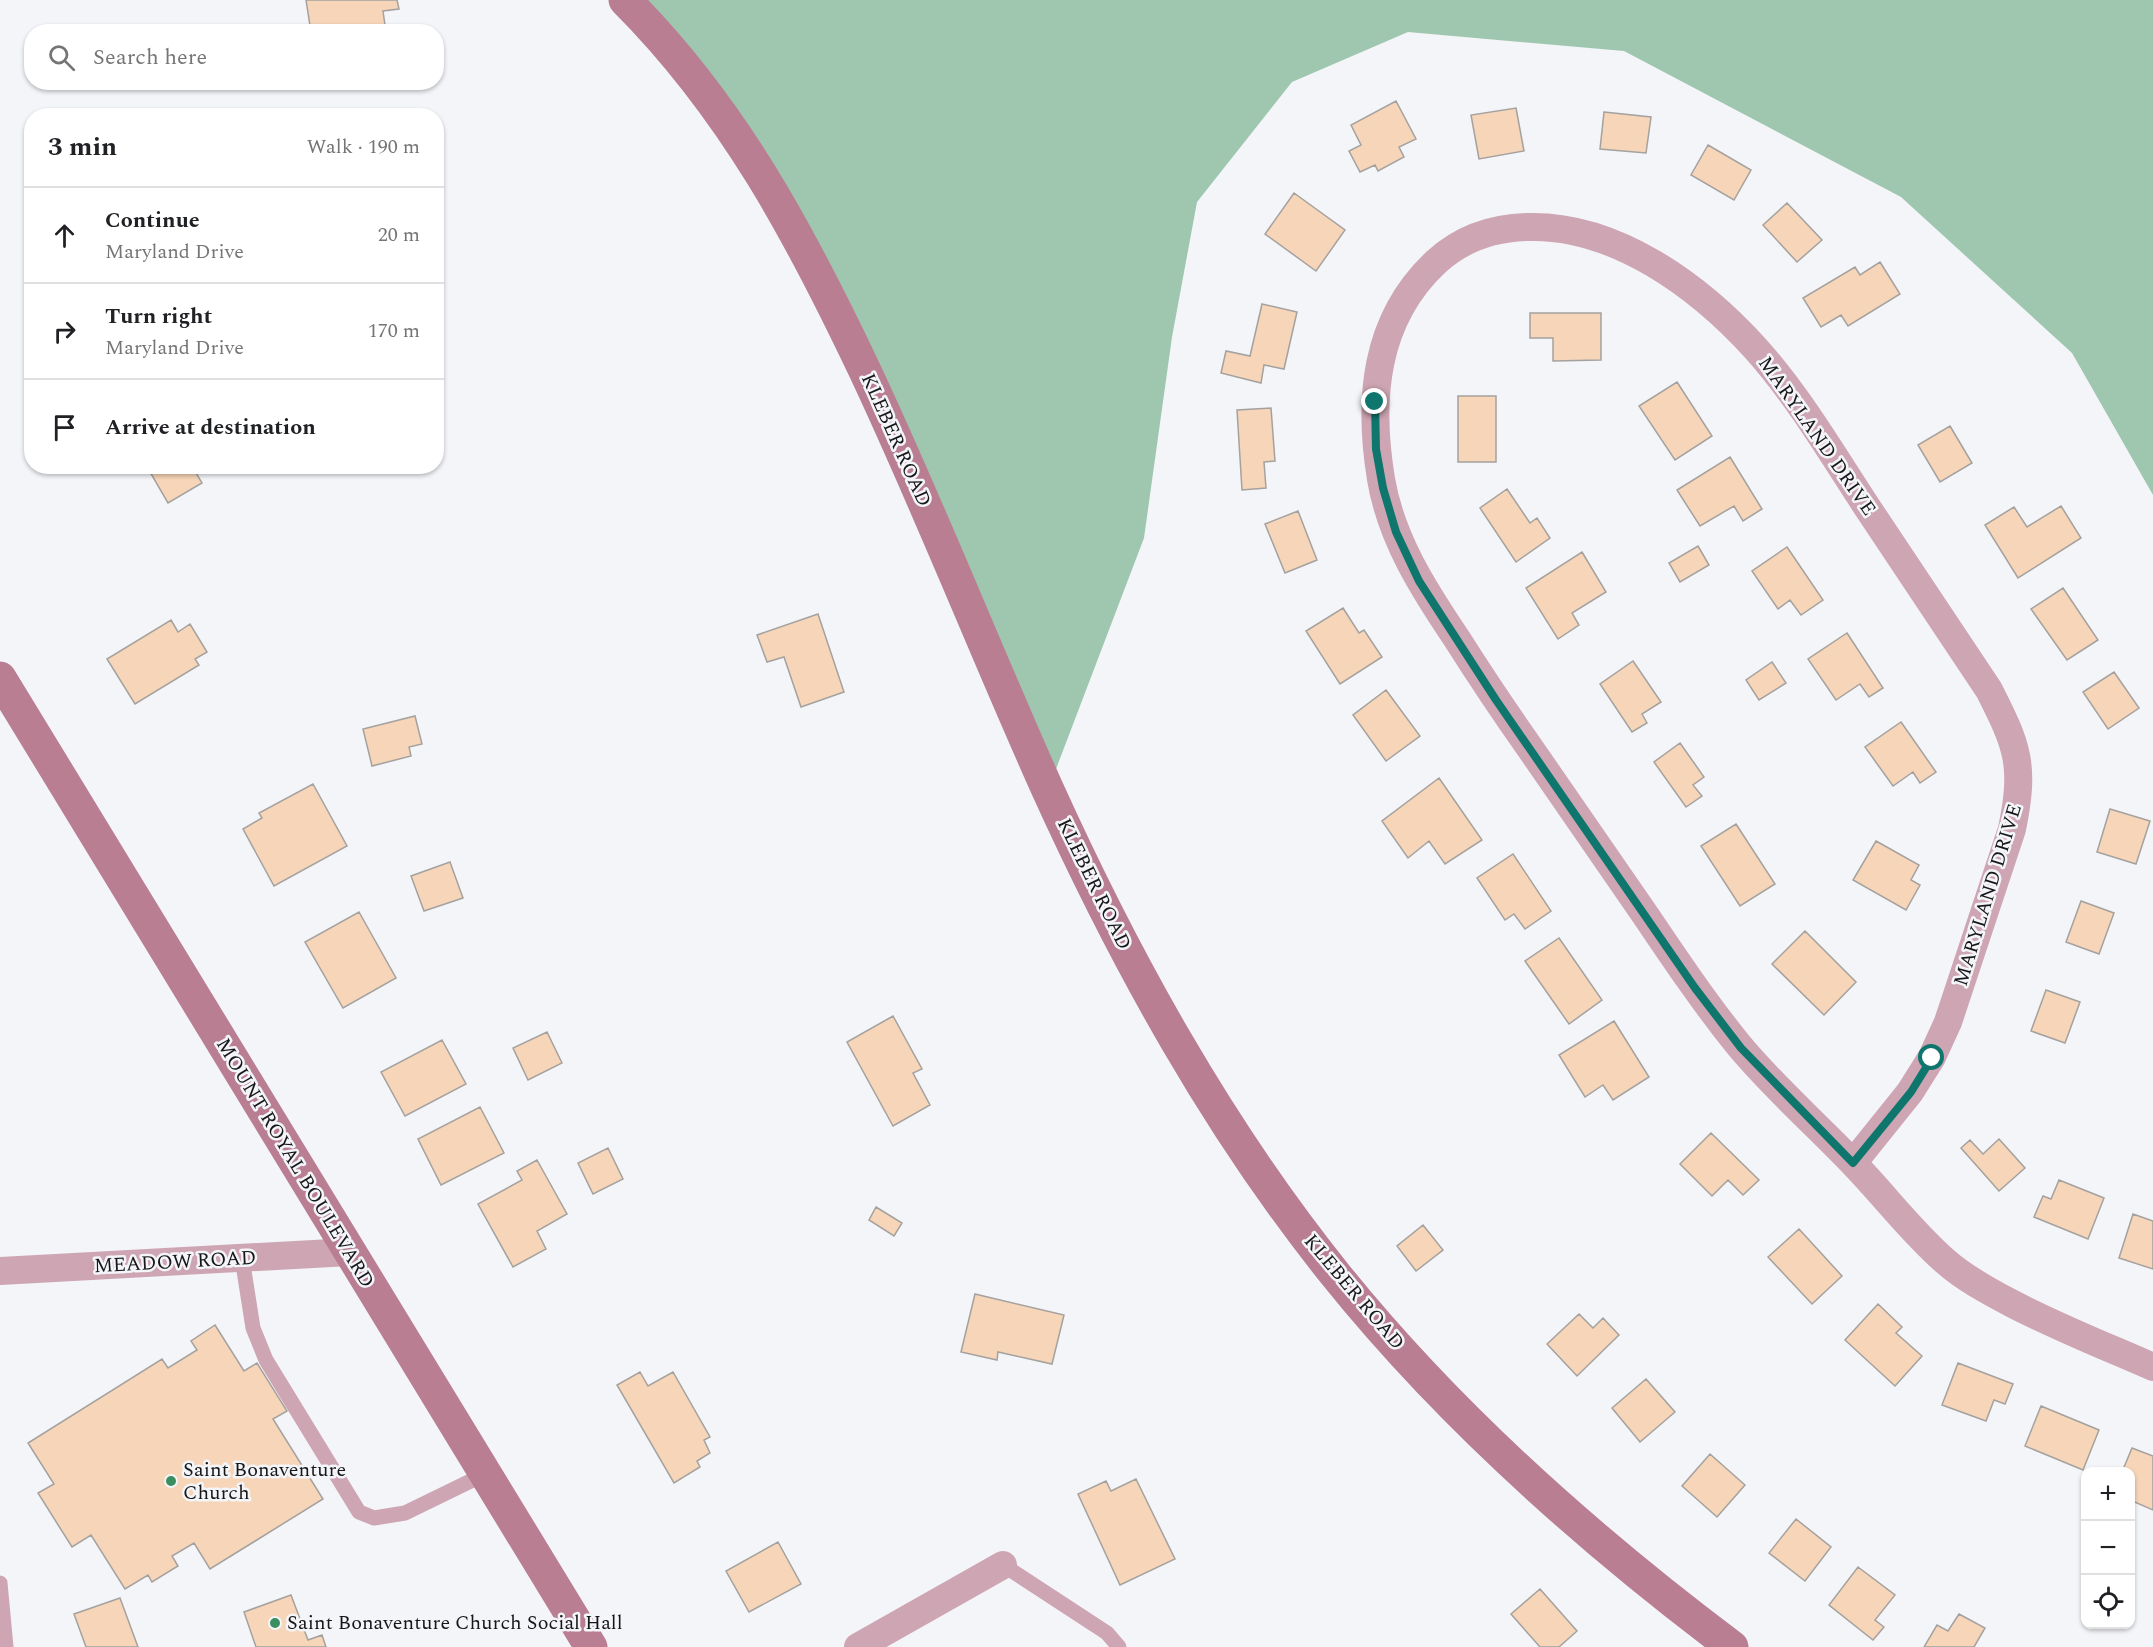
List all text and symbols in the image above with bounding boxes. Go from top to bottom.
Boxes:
search box [24,24,444,90]
icon: search [45,41,78,74]
text: Search here [93,41,207,74]
text: 3 min [48,127,117,167]
text: Walk · 190 m [307,132,420,162]
text: Continue [105,204,200,237]
icon: ahead [48,219,81,252]
text: 20 m [378,220,420,250]
text: Maryland Drive [105,237,244,267]
text: Turn right [105,300,212,333]
icon: right [48,315,81,348]
text: 170 m [368,316,420,346]
text: Maryland Drive [105,333,244,363]
street label: MARYLAND DRIVE [1750,350,1884,522]
street label: KLEBER ROAD [853,368,939,512]
route end [1361,388,1387,414]
icon: arrive [48,411,81,444]
text: Arrive at destination [105,411,316,444]
street label: MARYLAND DRIVE [1946,800,2030,990]
street label: KLEBER ROAD [1049,813,1139,955]
street label: MOUNT ROYAL BOULEVARD [208,1032,382,1294]
route start [1918,1044,1944,1070]
street label: KLEBER ROAD [1296,1227,1412,1357]
street label: MEADOW ROAD [93,1243,257,1281]
place label: Saint Bonaventure Church [183,1455,346,1508]
map controls [2081,1467,2135,1629]
button: + [2081,1467,2135,1521]
marker: Saint Bonaventure Church [164,1474,178,1488]
button: − [2081,1521,2135,1575]
button: locate [2081,1575,2135,1629]
place label: Saint Bonaventure Church Social Hall [287,1608,623,1638]
marker: Saint Bonaventure Church Social Hall [268,1616,282,1630]

